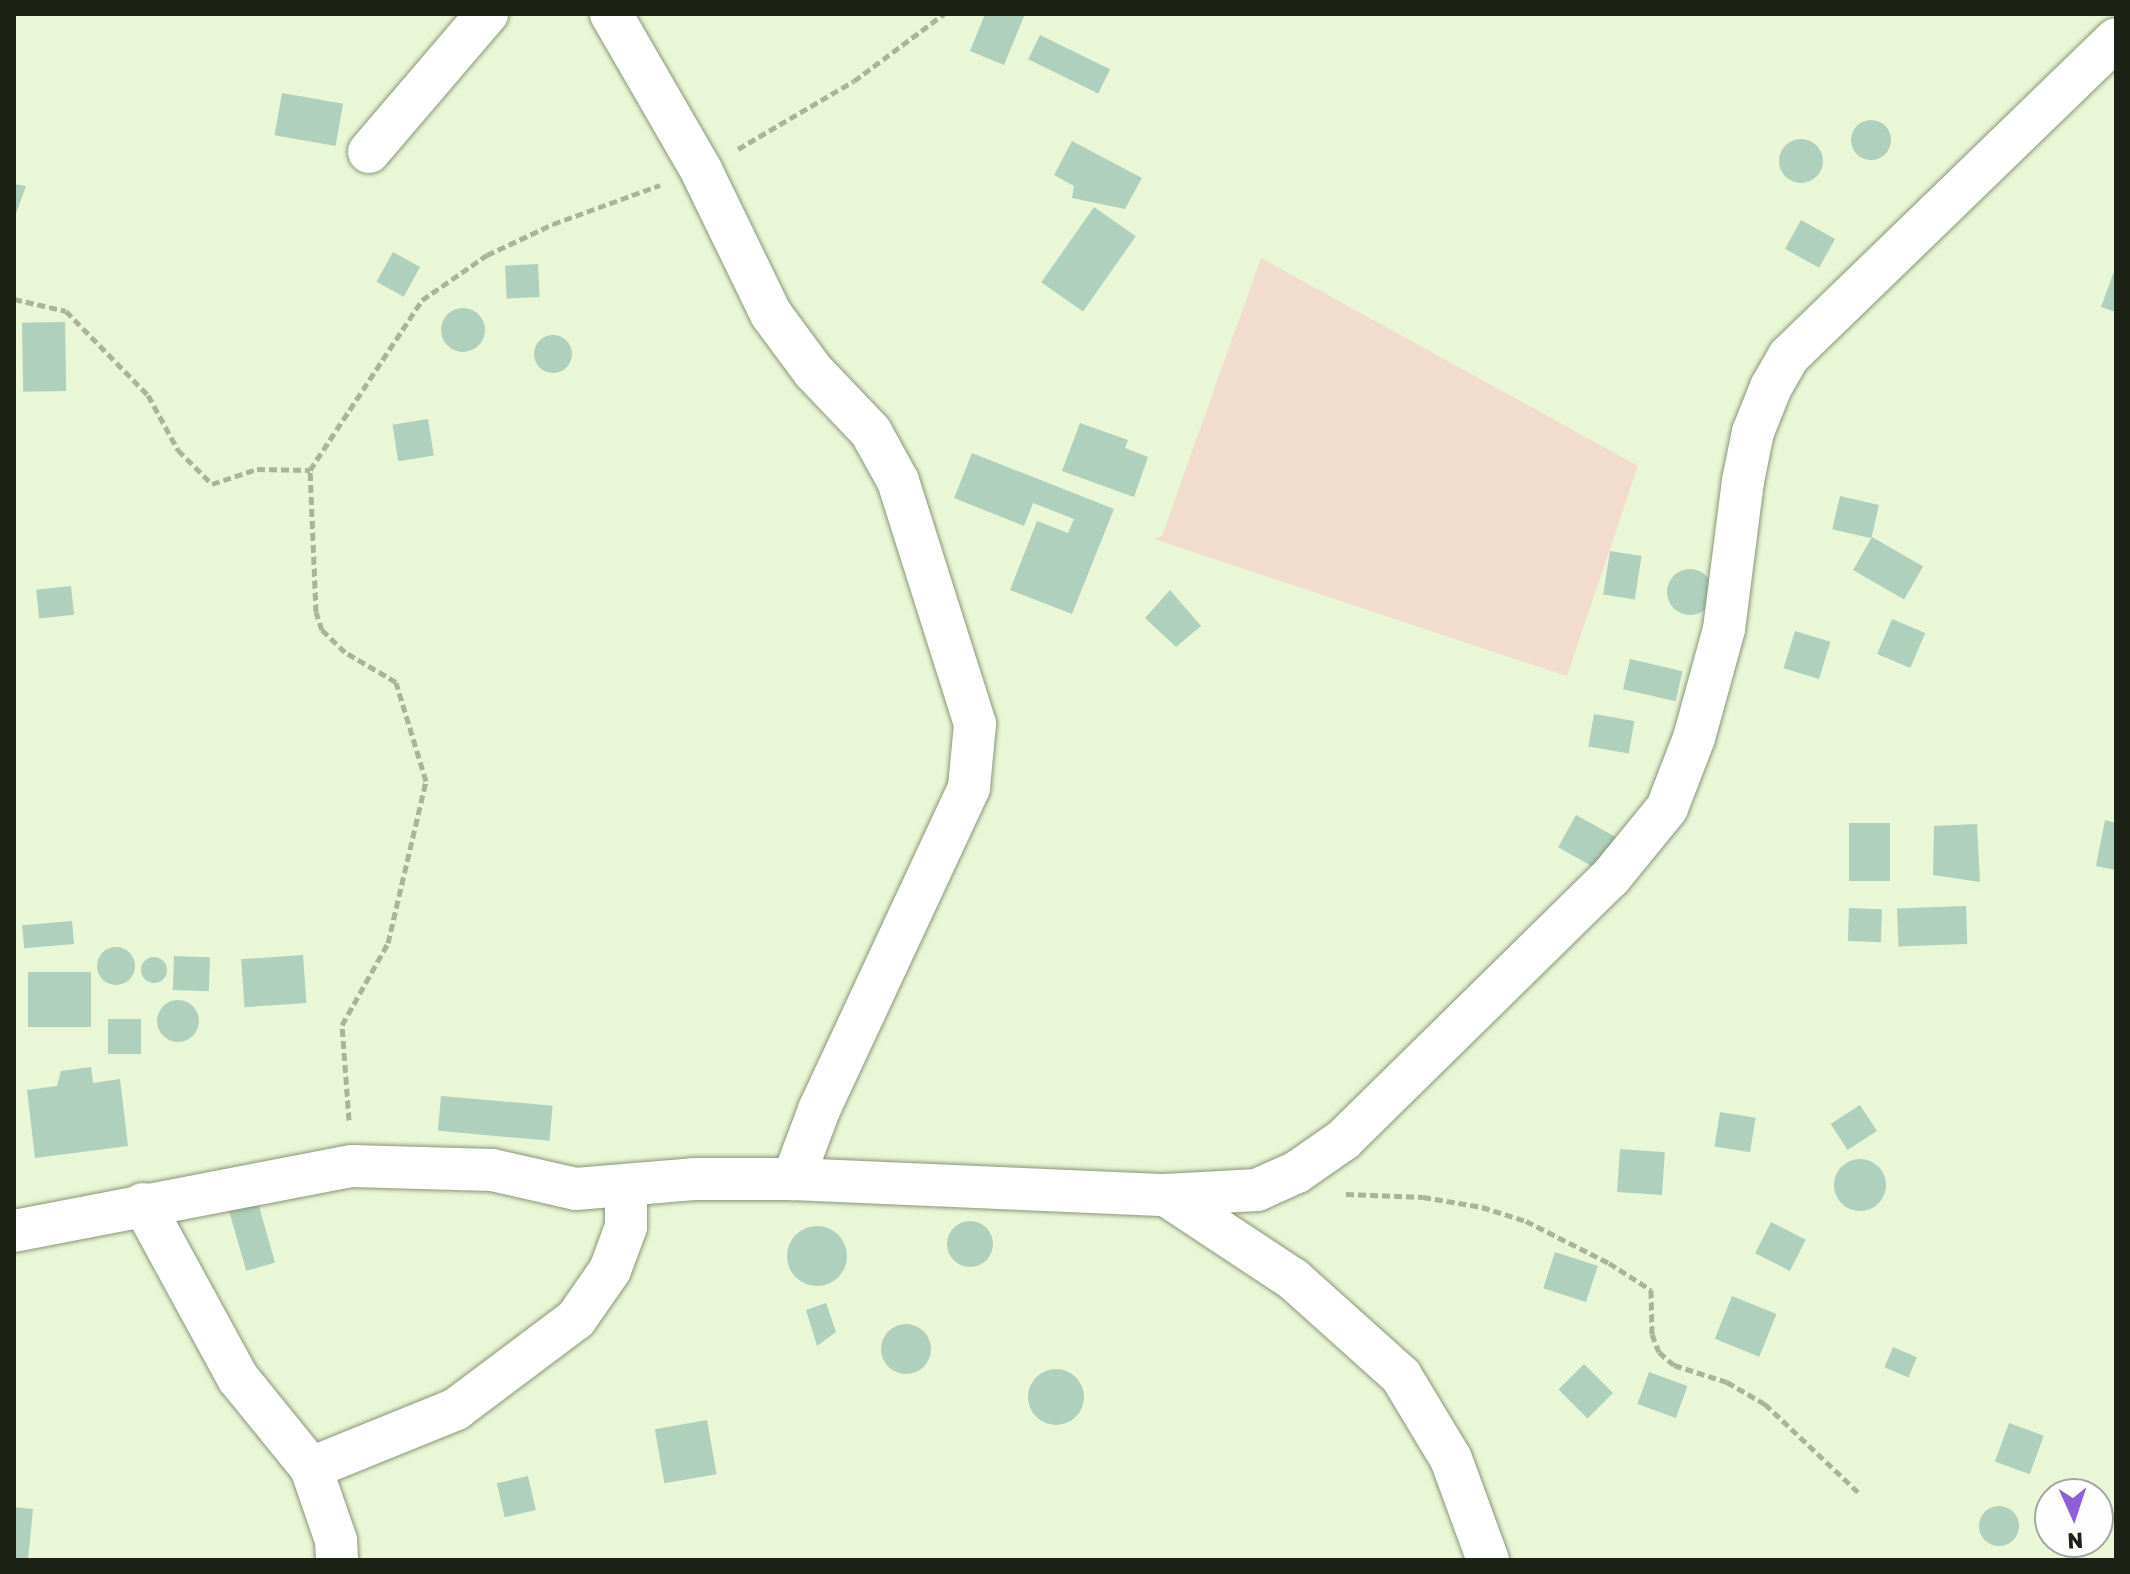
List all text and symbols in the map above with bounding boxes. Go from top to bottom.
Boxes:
north arrow [2034,1478,2114,1558]
text: N [2067,1527,2084,1554]

